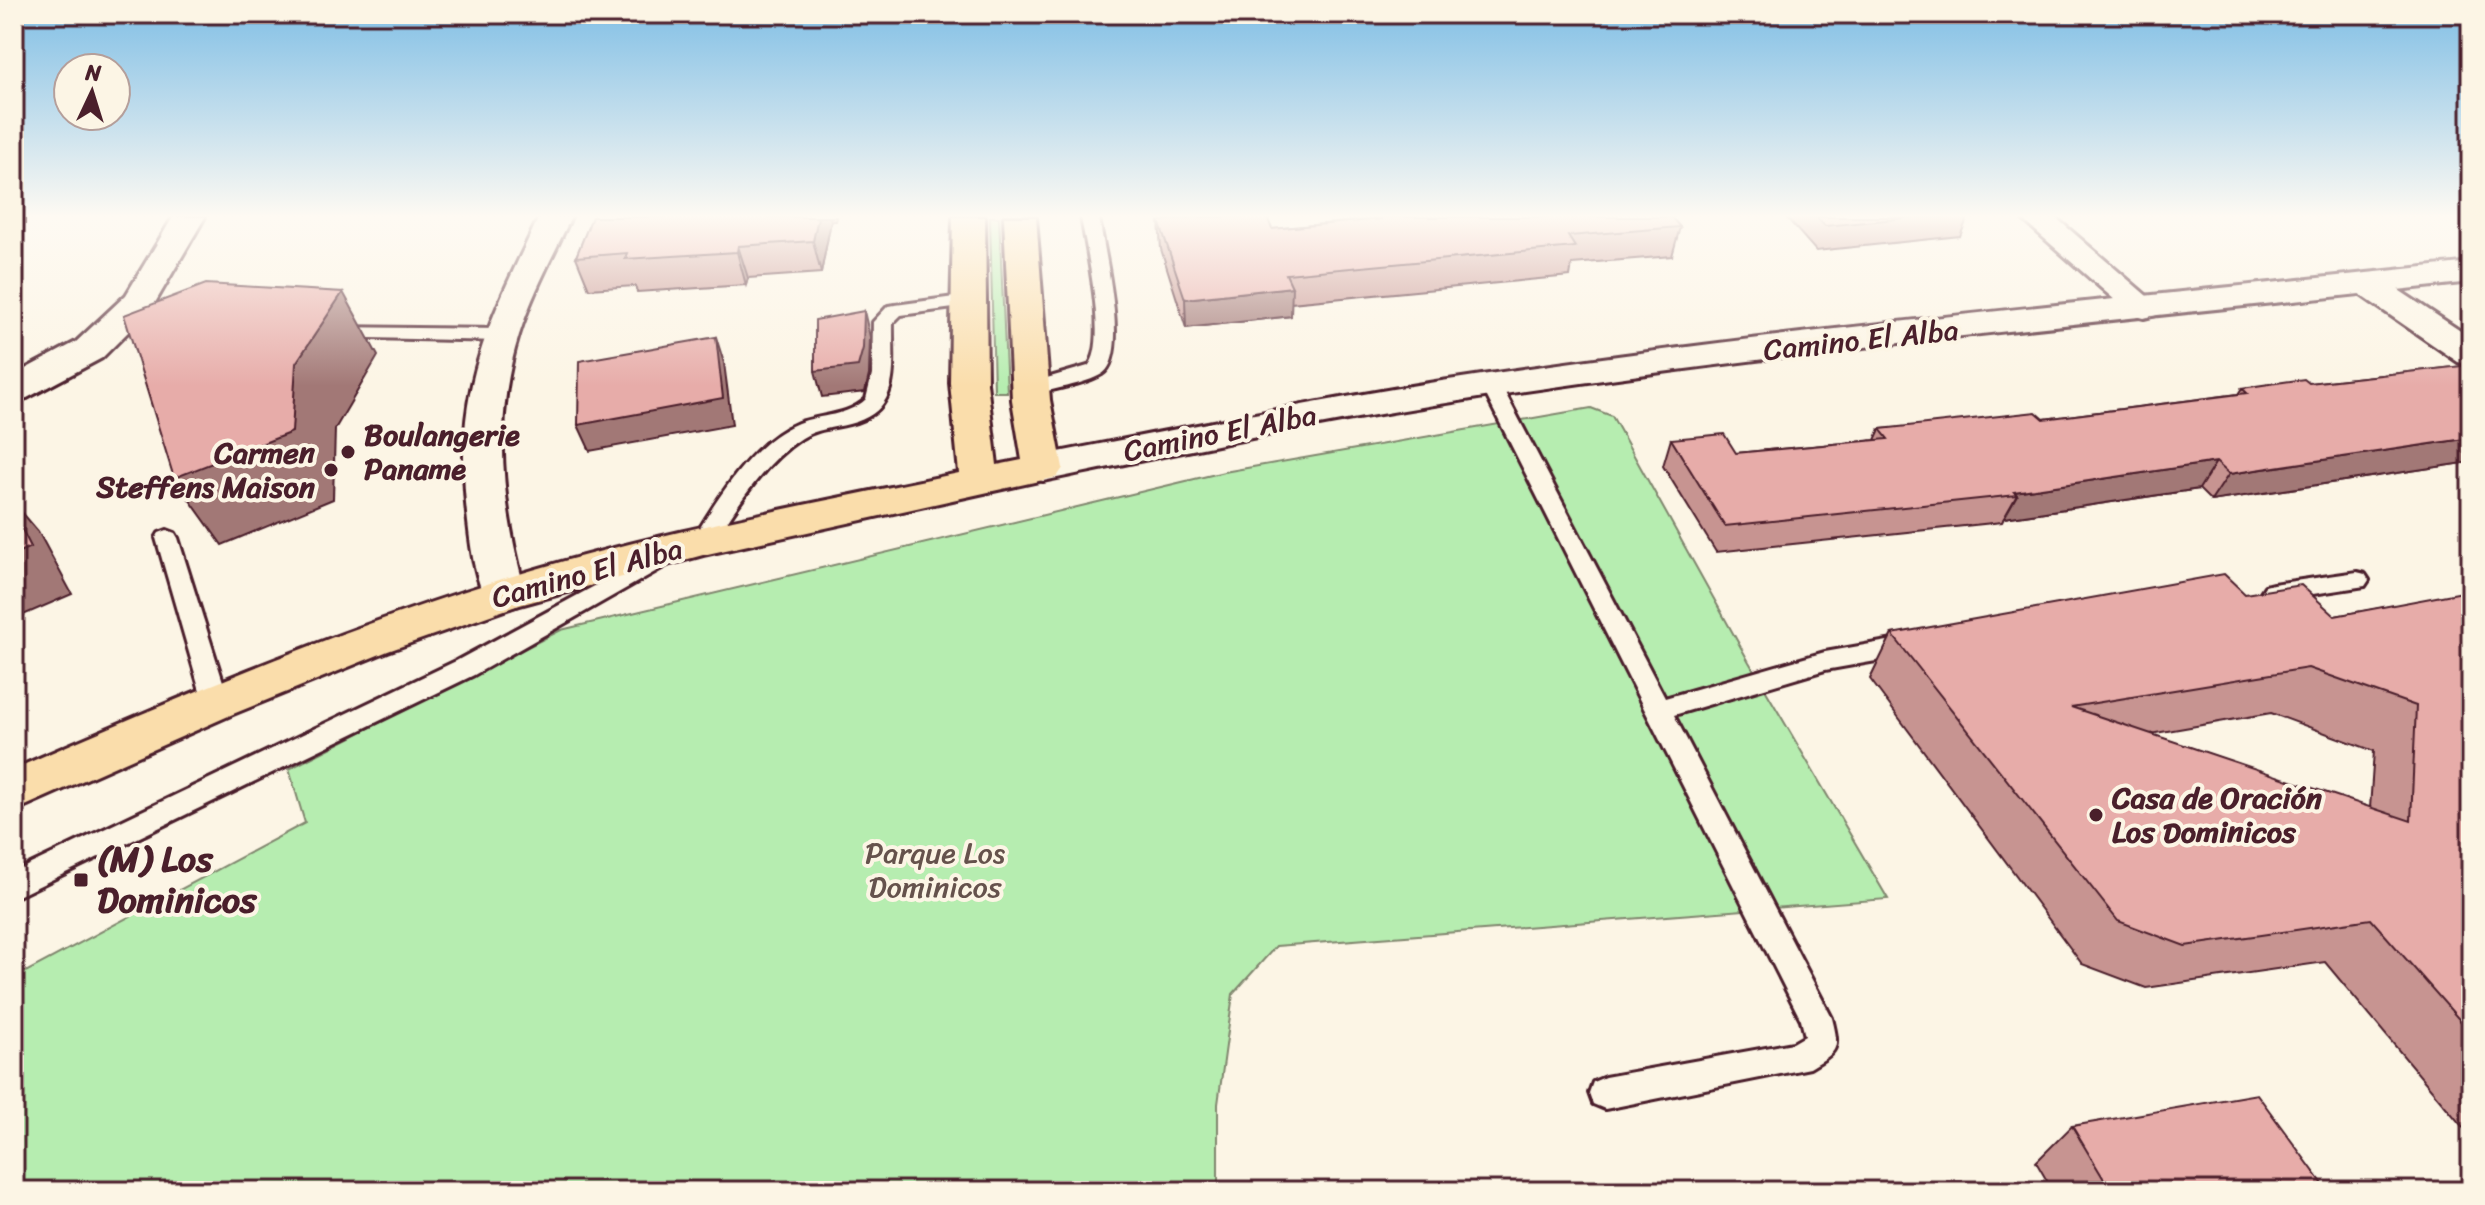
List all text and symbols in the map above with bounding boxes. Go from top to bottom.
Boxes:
north arrow [52,52,132,132]
text: N [83,52,103,93]
street label: Camino El Alba [1761,303,1961,377]
street label: Camino El Alba [1119,388,1321,478]
place label: Boulangerie Paname [364,408,520,496]
place label: Carmen Steffens Maison [95,426,316,514]
marker: Boulangerie Paname [339,443,357,461]
marker: Carmen Steffens Maison [322,461,340,479]
street label: Camino El Alba [485,522,689,624]
place label: Casa de Oración Los Dominicos [2111,771,2323,859]
marker: Casa de Oración Los Dominicos [2087,806,2105,824]
park label: Parque Los Dominicos [865,826,1006,914]
place label: (M) Los Dominicos [97,827,258,932]
marker: (M) Los Dominicos [72,871,90,889]

